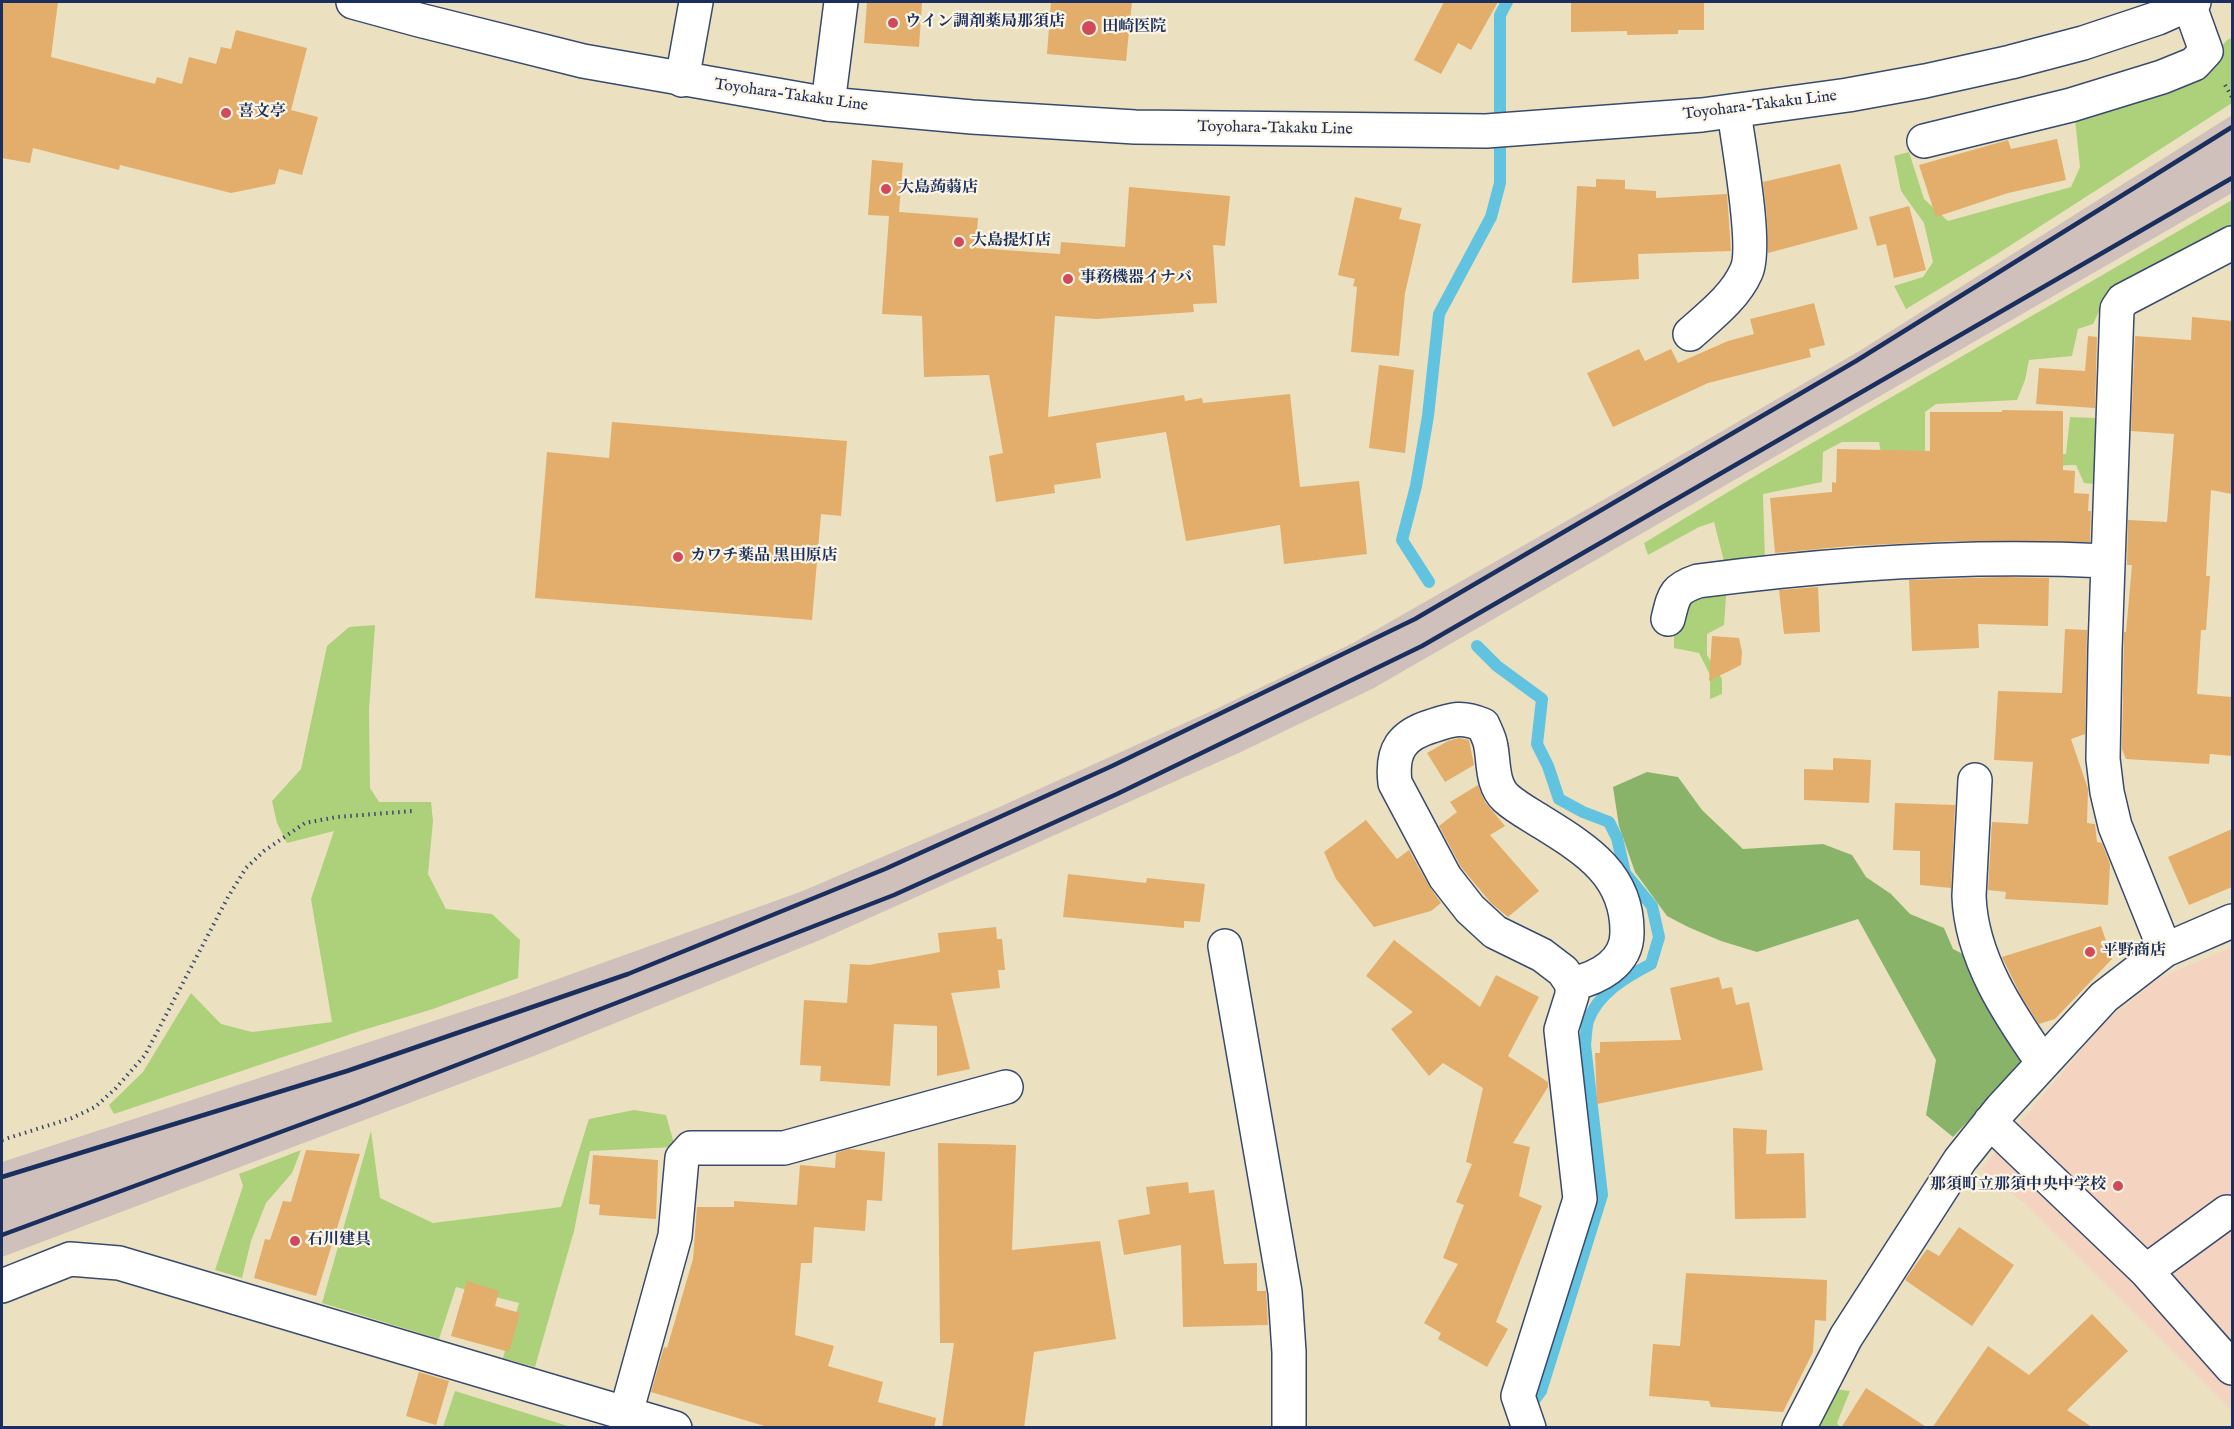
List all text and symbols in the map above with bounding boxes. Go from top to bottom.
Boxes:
place label: ウイン調剤薬局那須店 [905,13,1065,33]
marker: ウイン調剤薬局那須店 [886,16,900,30]
place label: 田崎医院 [1102,18,1166,38]
marker: 田崎医院 [1080,19,1098,37]
street label: Toyohara-Takaku Line [713,76,869,116]
street label: Toyohara-Takaku Line [1682,87,1838,125]
place label: 喜文亭 [238,103,286,123]
marker: 喜文亭 [219,106,233,120]
street label: Toyohara-Takaku Line [1197,118,1353,140]
place label: 大島蒟蒻店 [898,179,978,199]
marker: 大島蒟蒻店 [879,182,893,196]
place label: 大島提灯店 [971,232,1051,252]
marker: 大島提灯店 [952,235,966,249]
place label: 事務機器イナバ [1080,269,1192,289]
marker: 事務機器イナバ [1061,272,1075,286]
place label: カワチ薬品 黒田原店 [690,547,837,567]
marker: カワチ薬品 黒田原店 [671,550,685,564]
place label: 平野商店 [2102,942,2166,962]
marker: 平野商店 [2083,945,2097,959]
place label: 那須町立那須中央中学校 [1930,1176,2106,1196]
marker: 那須町立那須中央中学校 [2111,1179,2125,1193]
place label: 石川建具 [307,1231,371,1251]
marker: 石川建具 [288,1234,302,1248]

